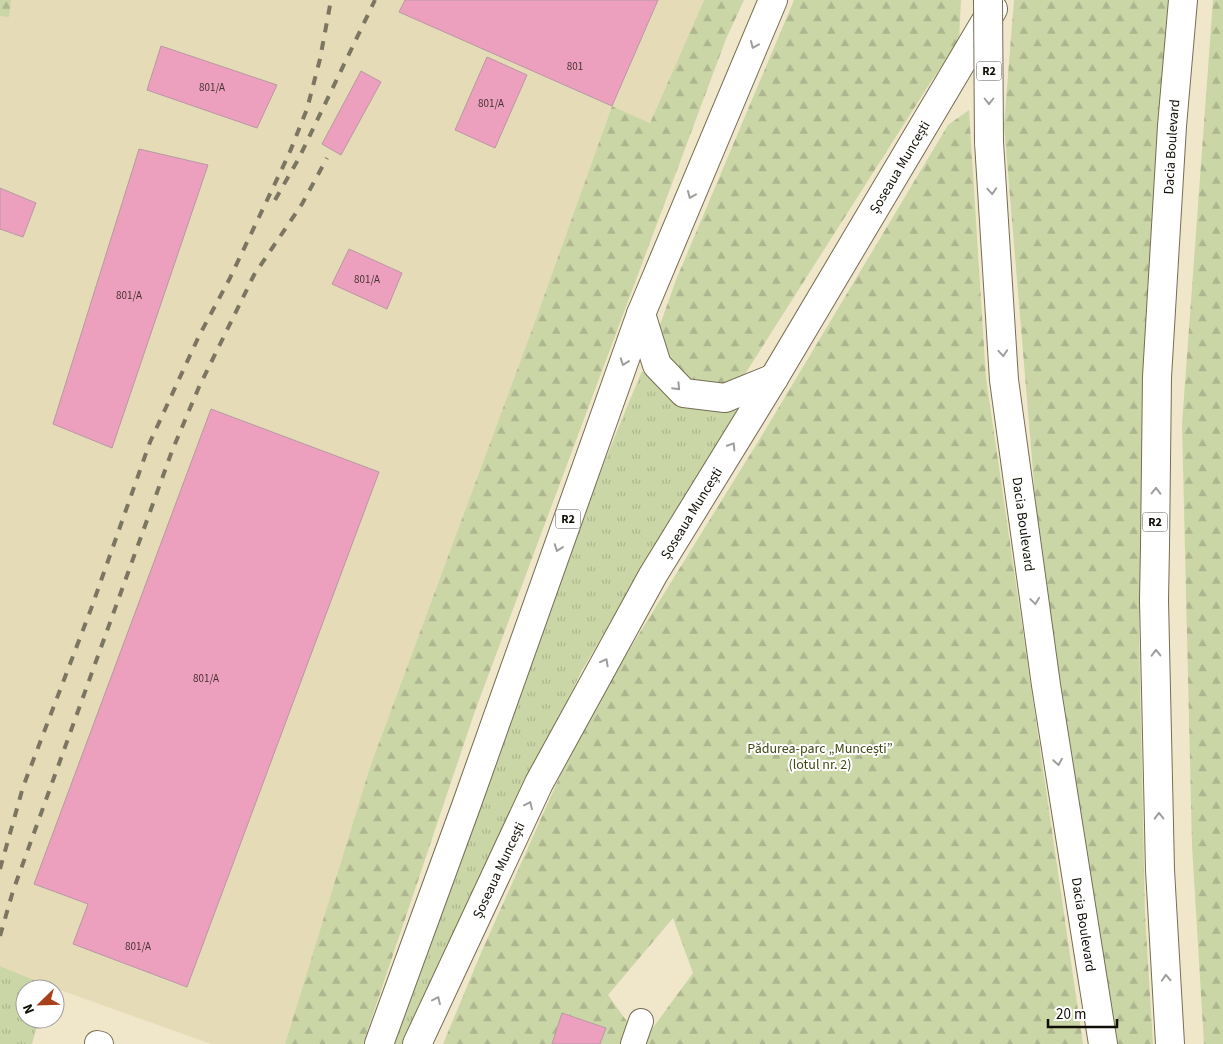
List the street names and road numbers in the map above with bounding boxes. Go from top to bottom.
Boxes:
road number: R2 [976,61,1002,80]
street label: Dacia Boulevard [1159,98,1185,195]
street label: Șoseaua Muncești [865,117,935,217]
street label: Șoseaua Muncești [656,464,728,563]
street label: Dacia Boulevard [1006,476,1039,573]
road number: R2 [556,509,580,528]
road number: R2 [1142,512,1168,532]
street label: Șoseaua Muncești [468,819,530,922]
street label: Dacia Boulevard [1066,876,1100,973]

